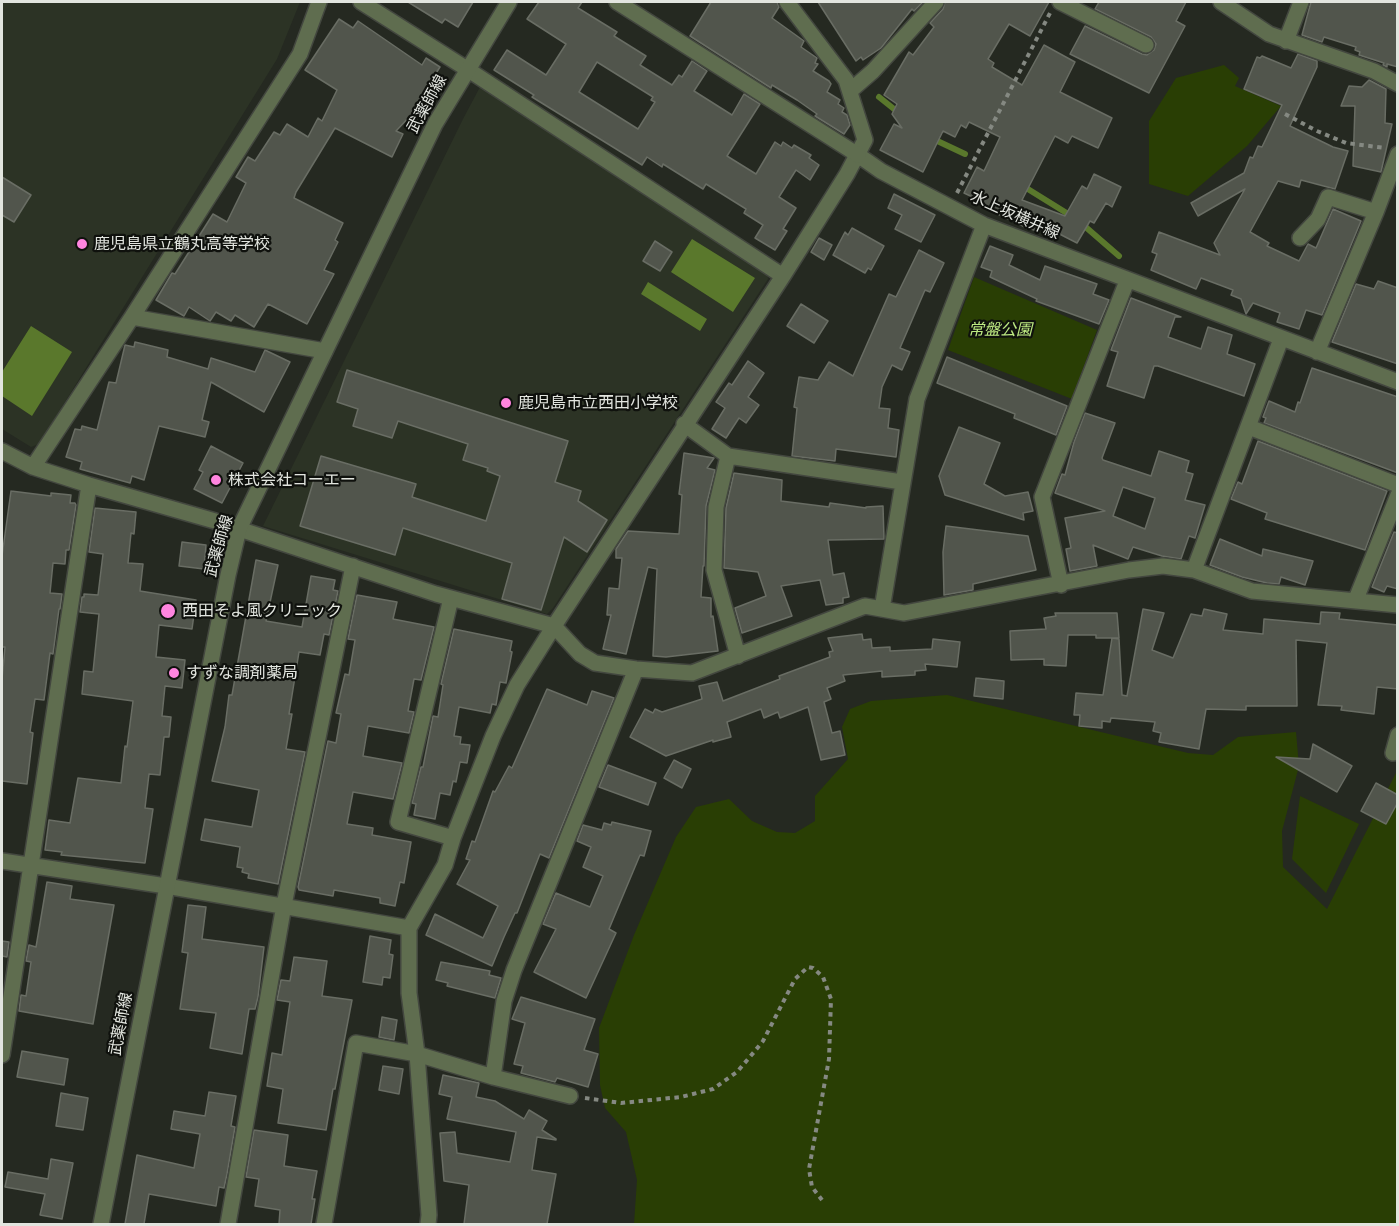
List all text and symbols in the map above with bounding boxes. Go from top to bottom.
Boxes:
street label: 武薬師線 [403,71,451,137]
street label: 水上坂横井線 [967,187,1063,243]
place label: 鹿児島県立鶴丸高等学校 [94,234,270,254]
marker: 鹿児島県立鶴丸高等学校 [75,237,89,251]
park label: 常盤公園 [968,320,1032,340]
place label: 鹿児島市立西田小学校 [518,393,678,413]
marker: 鹿児島市立西田小学校 [499,396,513,410]
place label: 株式会社コーエー [228,470,356,490]
marker: 株式会社コーエー [209,473,223,487]
street label: 武薬師線 [201,513,237,579]
place label: 西田そよ風クリニック [182,601,342,621]
marker: 西田そよ風クリニック [159,602,177,620]
place label: すずな調剤薬局 [186,663,298,683]
marker: すずな調剤薬局 [167,666,181,680]
street label: 武薬師線 [105,991,137,1057]

